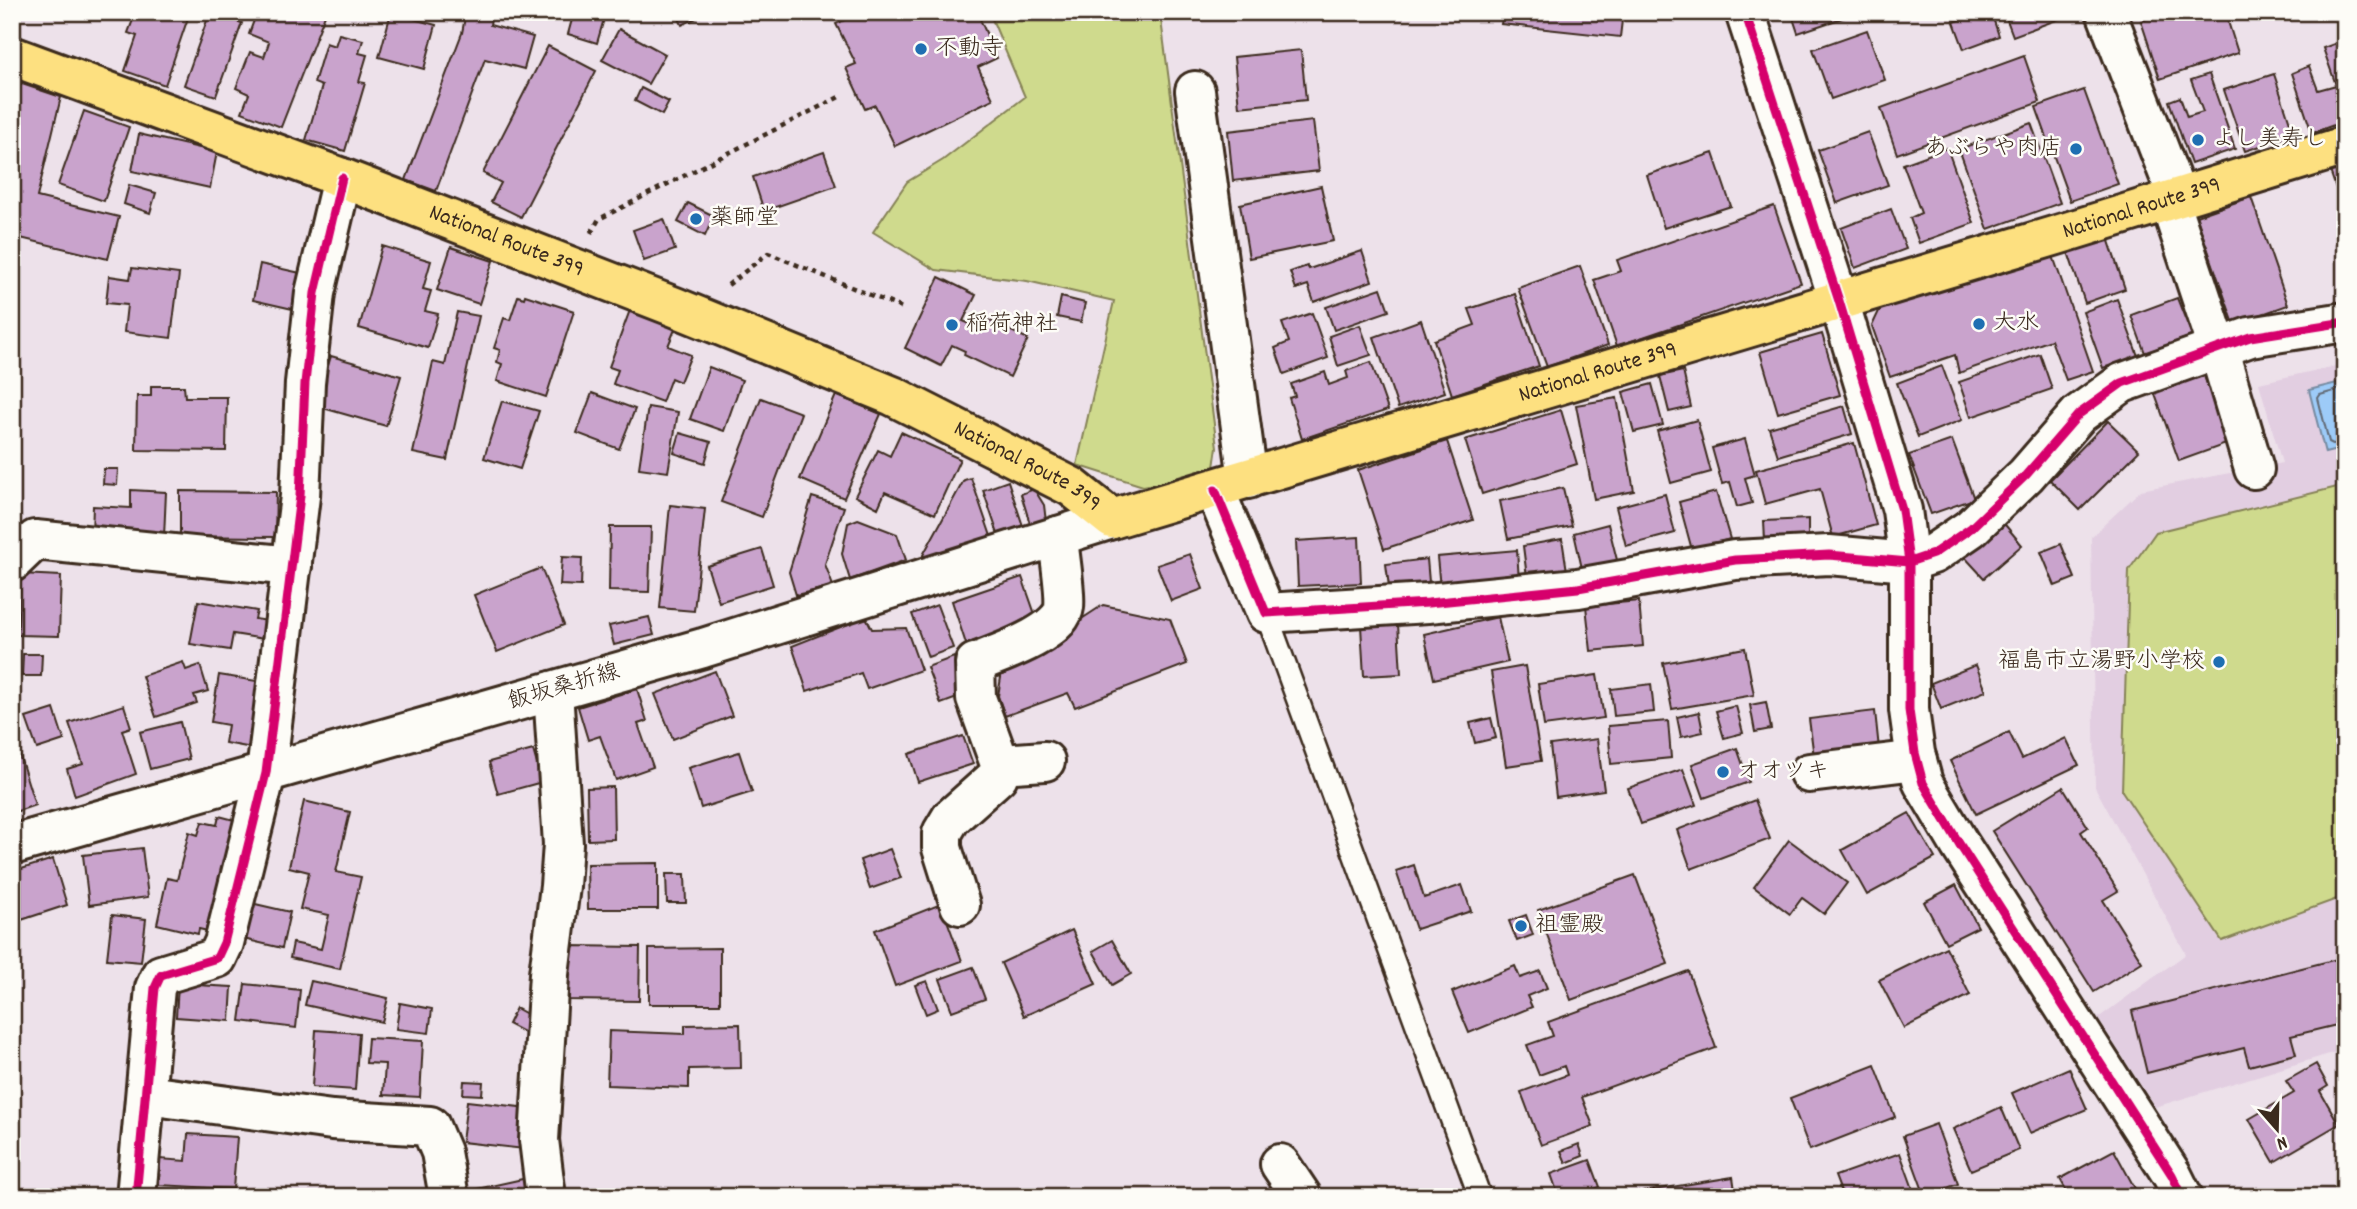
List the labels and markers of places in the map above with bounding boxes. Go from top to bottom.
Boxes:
place label: 不動寺 [935,33,1004,66]
marker: 不動寺 [913,41,929,57]
place label: よし美寿し [2212,124,2327,157]
marker: よし美寿し [2190,132,2206,148]
place label: あぶらや肉店 [1924,133,2062,166]
marker: あぶらや肉店 [2068,141,2084,157]
place label: 薬師堂 [710,203,779,236]
marker: 薬師堂 [688,211,704,227]
place label: 大水 [1993,308,2039,341]
place label: 稲荷神社 [966,309,1058,342]
marker: 大水 [1971,316,1987,332]
marker: 稲荷神社 [944,317,960,333]
place label: 福島市立湯野小学校 [1998,646,2205,679]
marker: 福島市立湯野小学校 [2211,654,2227,670]
place label: オオツキ [1737,756,1829,789]
marker: オオツキ [1715,764,1731,780]
place label: 祖霊殿 [1535,910,1604,943]
marker: 祖霊殿 [1513,918,1529,934]

